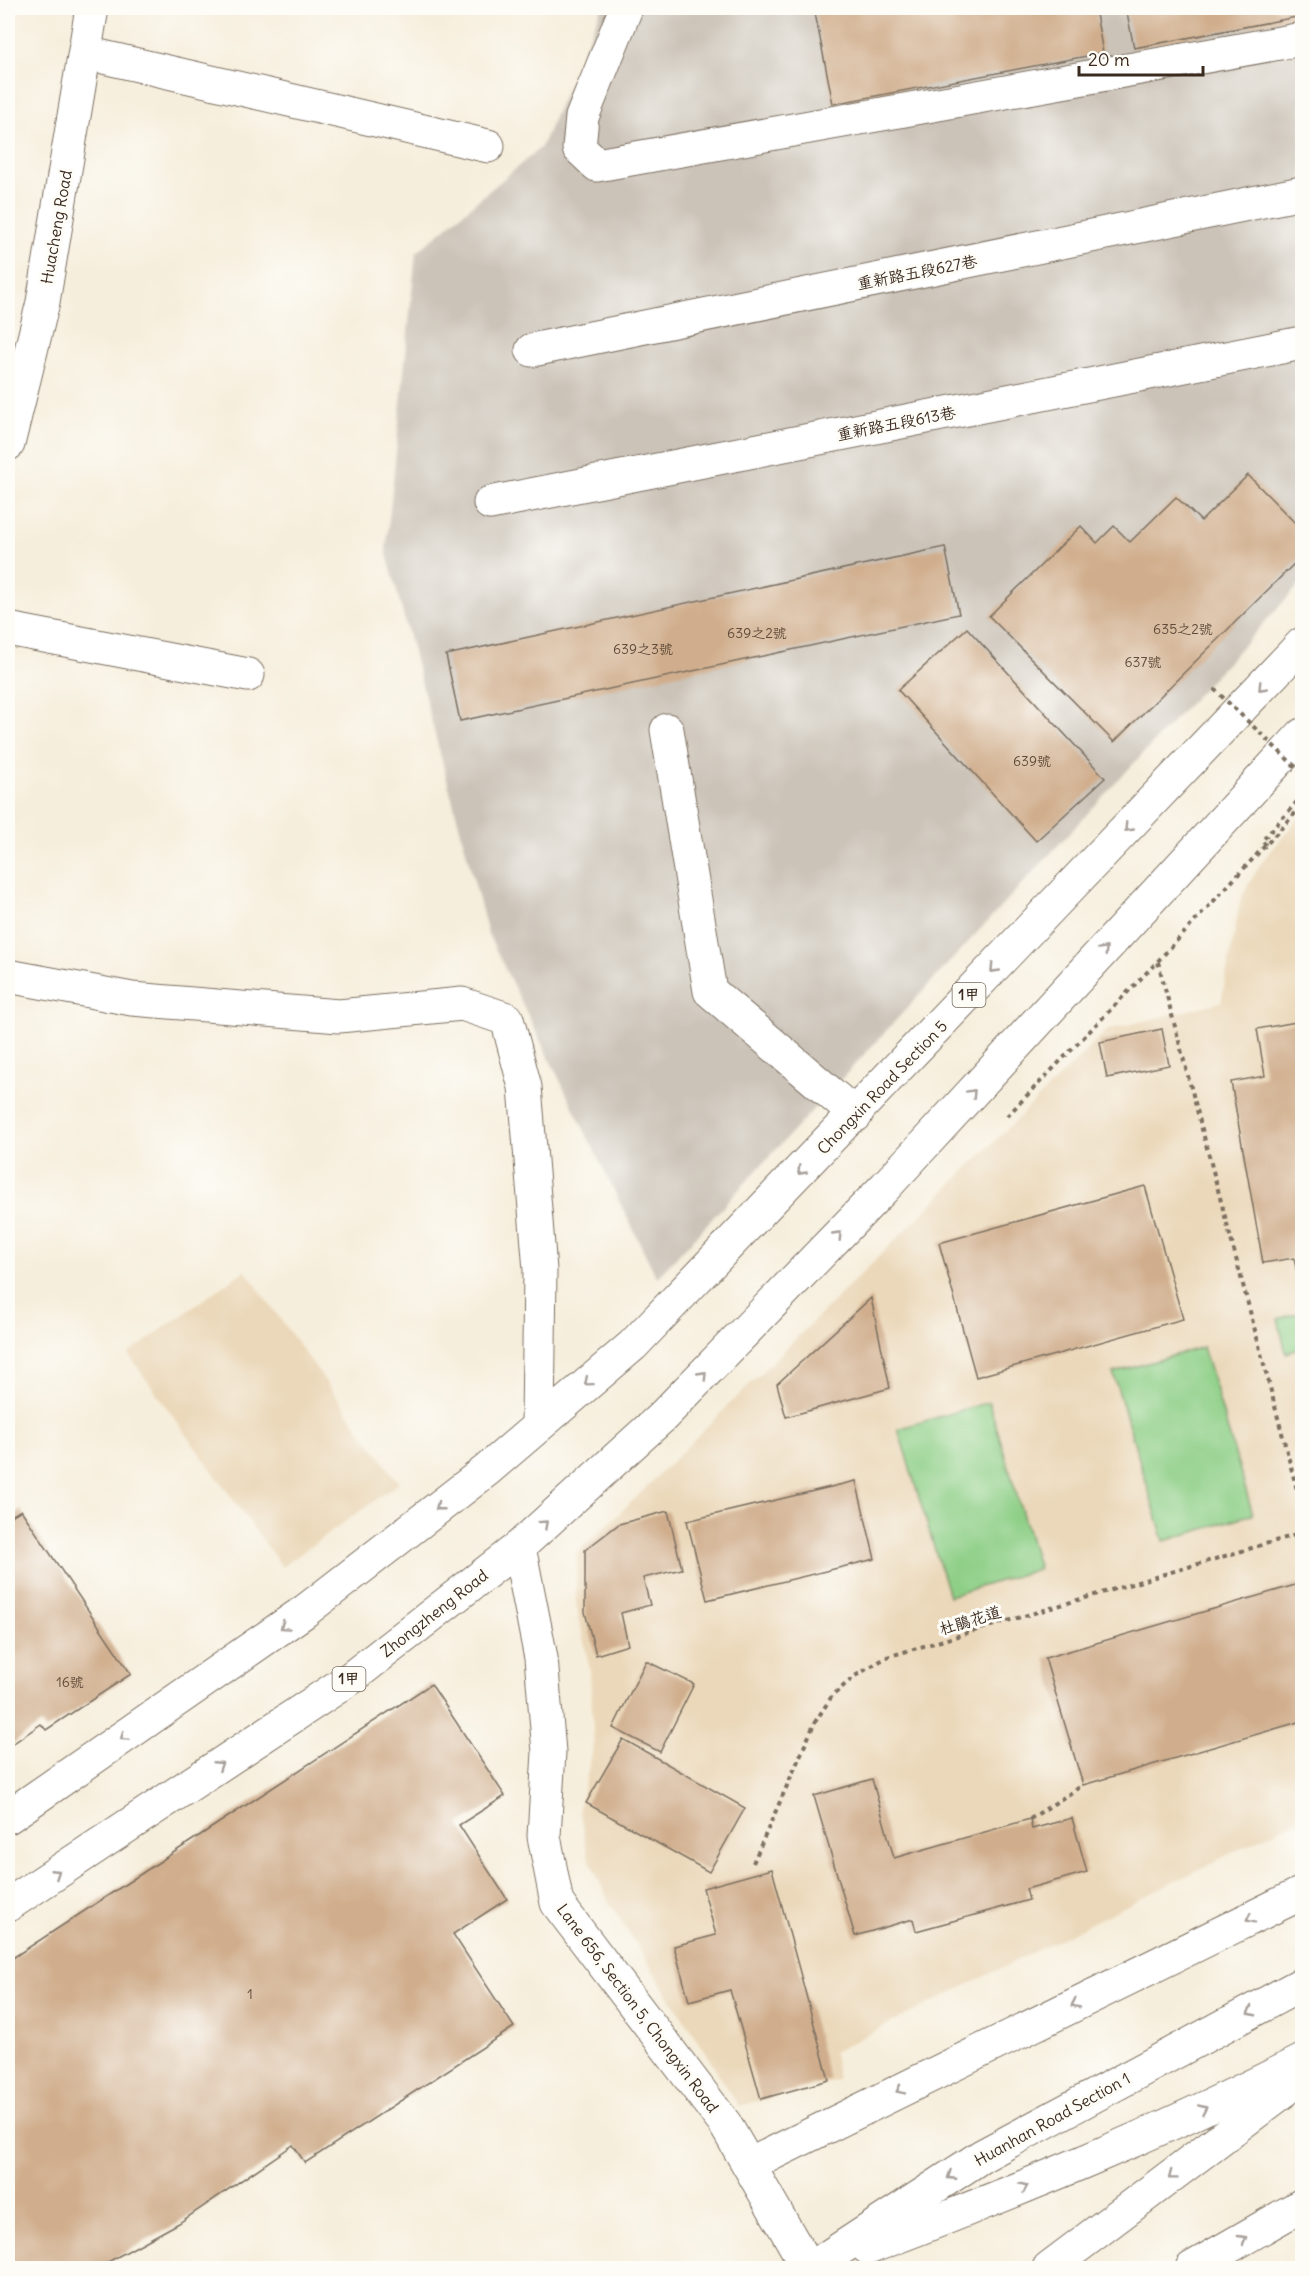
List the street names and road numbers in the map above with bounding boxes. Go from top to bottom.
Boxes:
street label: Huacheng Road [36,168,76,286]
street label: 重新路五段627巷 [855,251,979,293]
street label: 重新路五段613巷 [835,402,957,444]
road number: 1甲 [952,983,986,1007]
street label: Chongxin Road Section 5 [813,1016,951,1158]
street label: Zhongzheng Road [376,1565,492,1661]
street label: 杜鵑花道 [936,1601,1004,1639]
road number: 1甲 [332,1667,366,1691]
street label: Lane 656, Section 5, Chongxin Road [553,1900,723,2116]
street label: Huanhan Road Section 1 [971,2068,1133,2170]

